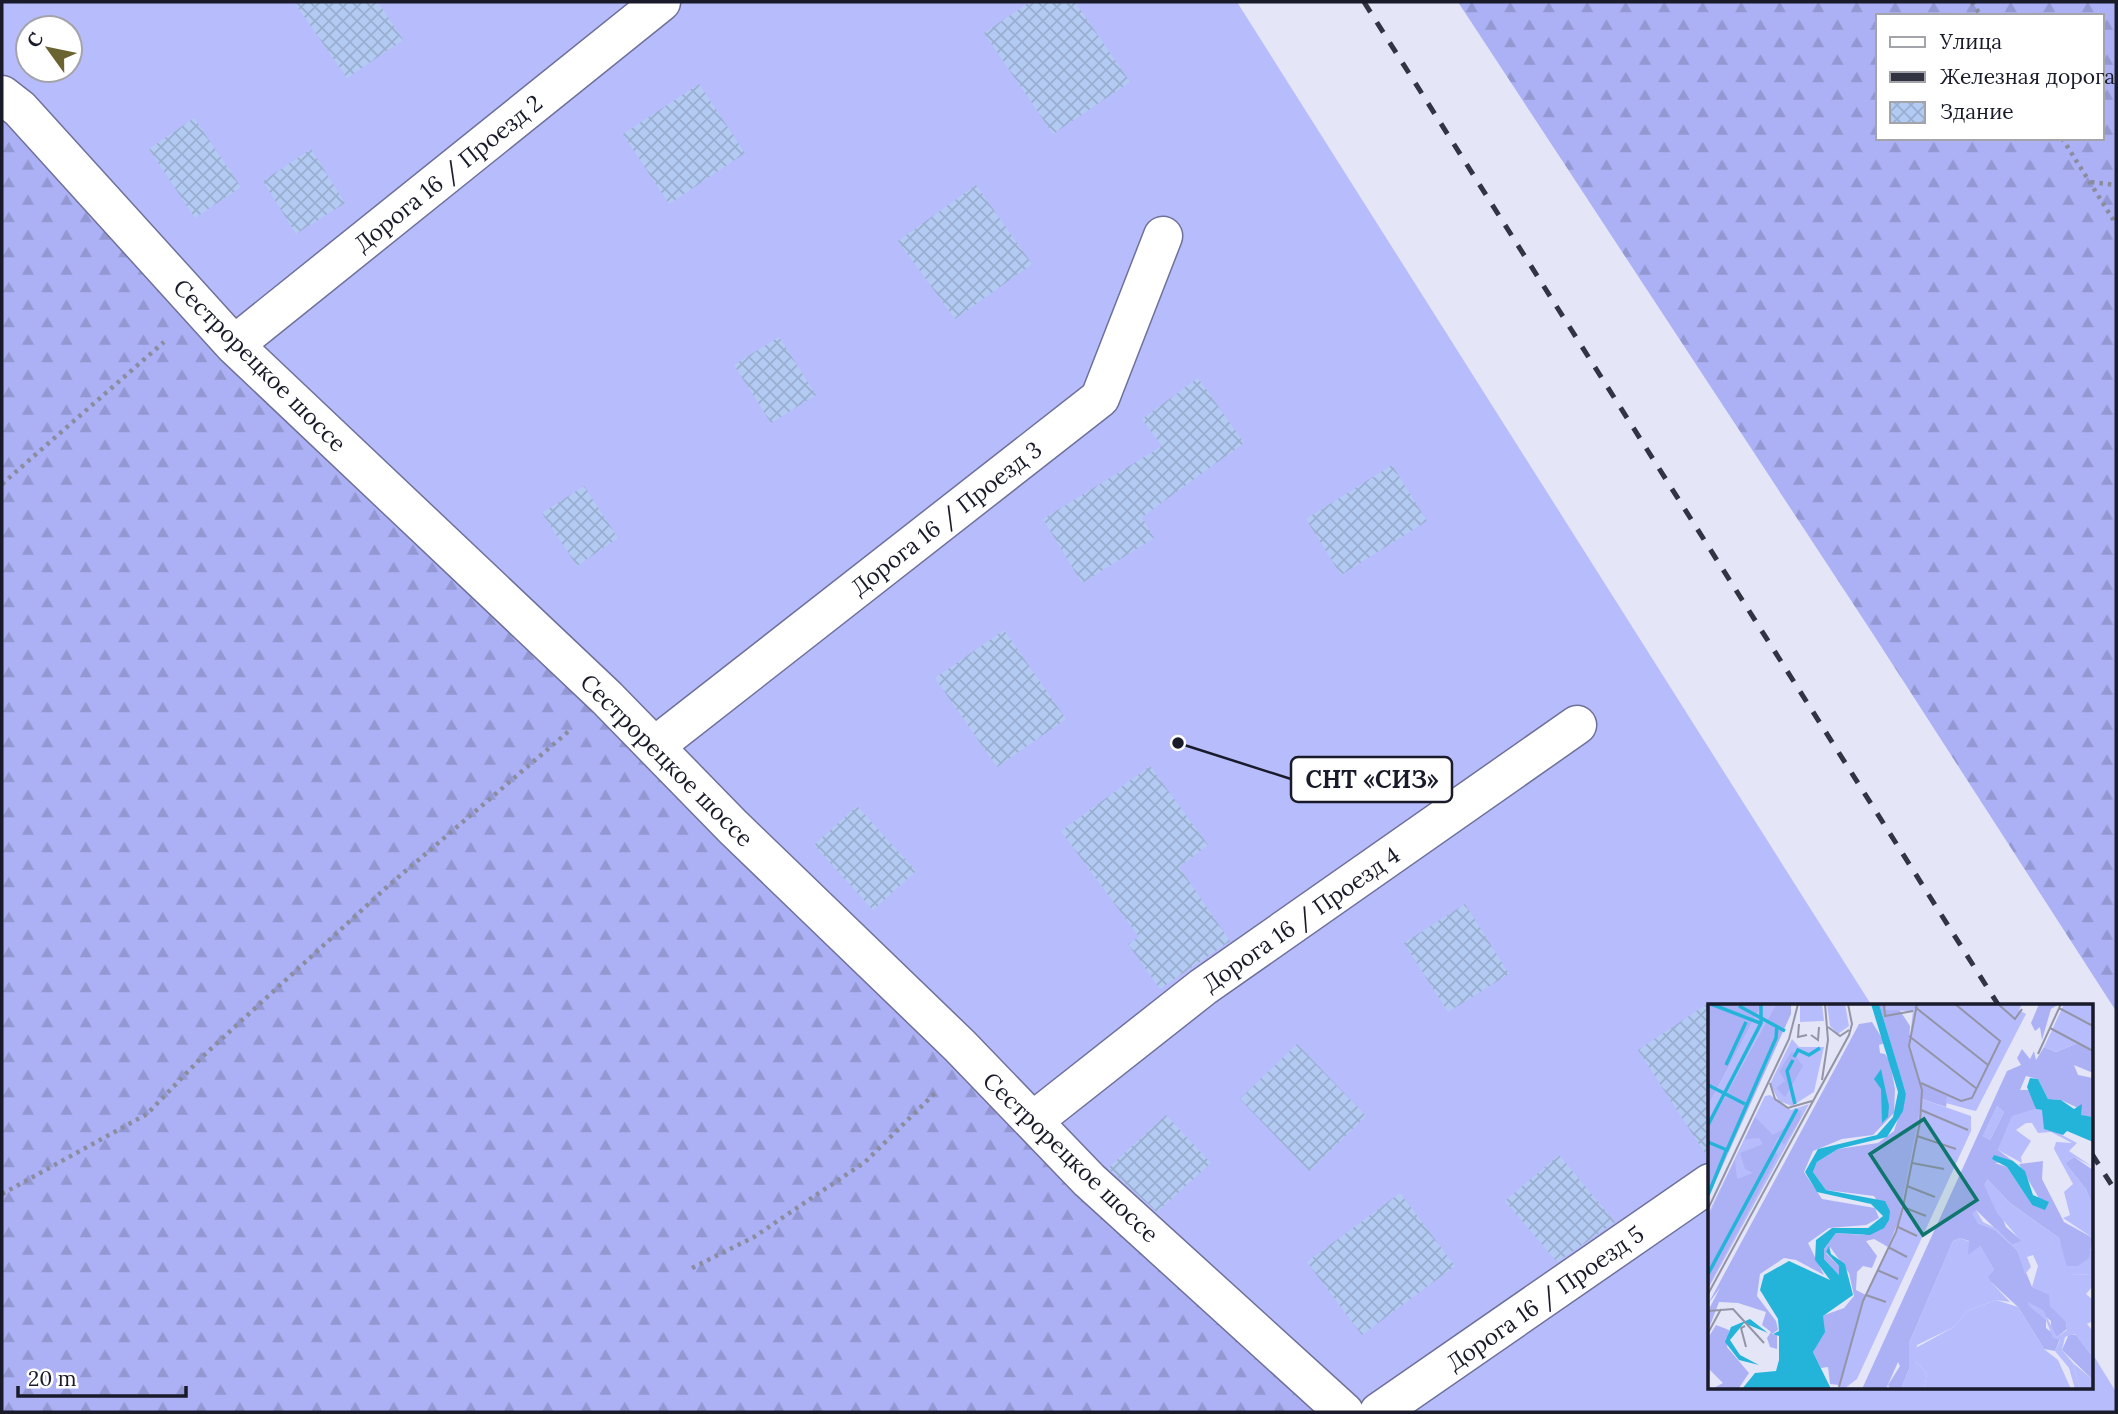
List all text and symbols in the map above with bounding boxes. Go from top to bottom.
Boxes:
north arrow [14,14,84,84]
legend [1876,14,2104,140]
text: С [21,28,48,52]
text: Улица [1939,28,2002,55]
text: Железная дорога [1940,63,2115,90]
street label: Дорога 16 / Проезд 2 [348,88,549,259]
text: Здание [1940,98,2014,125]
street label: Сестрорецкое шоссе [167,272,353,458]
street label: Дорога 16 / Проезд 3 [845,434,1048,602]
street label: Сестрорецкое шоссе [574,667,760,853]
callout: СНТ «СИЗ» [1291,757,1452,802]
text: СНТ «СИЗ» [1305,764,1439,795]
street label: Дорога 16 / Проезд 4 [1197,840,1406,999]
inset map [1708,1004,2094,1390]
street label: Сестрорецкое шоссе [977,1066,1165,1248]
street label: Дорога 16 / Проезд 5 [1441,1219,1650,1378]
scale bar [18,1354,186,1398]
text: 20 m [28,1365,77,1392]

